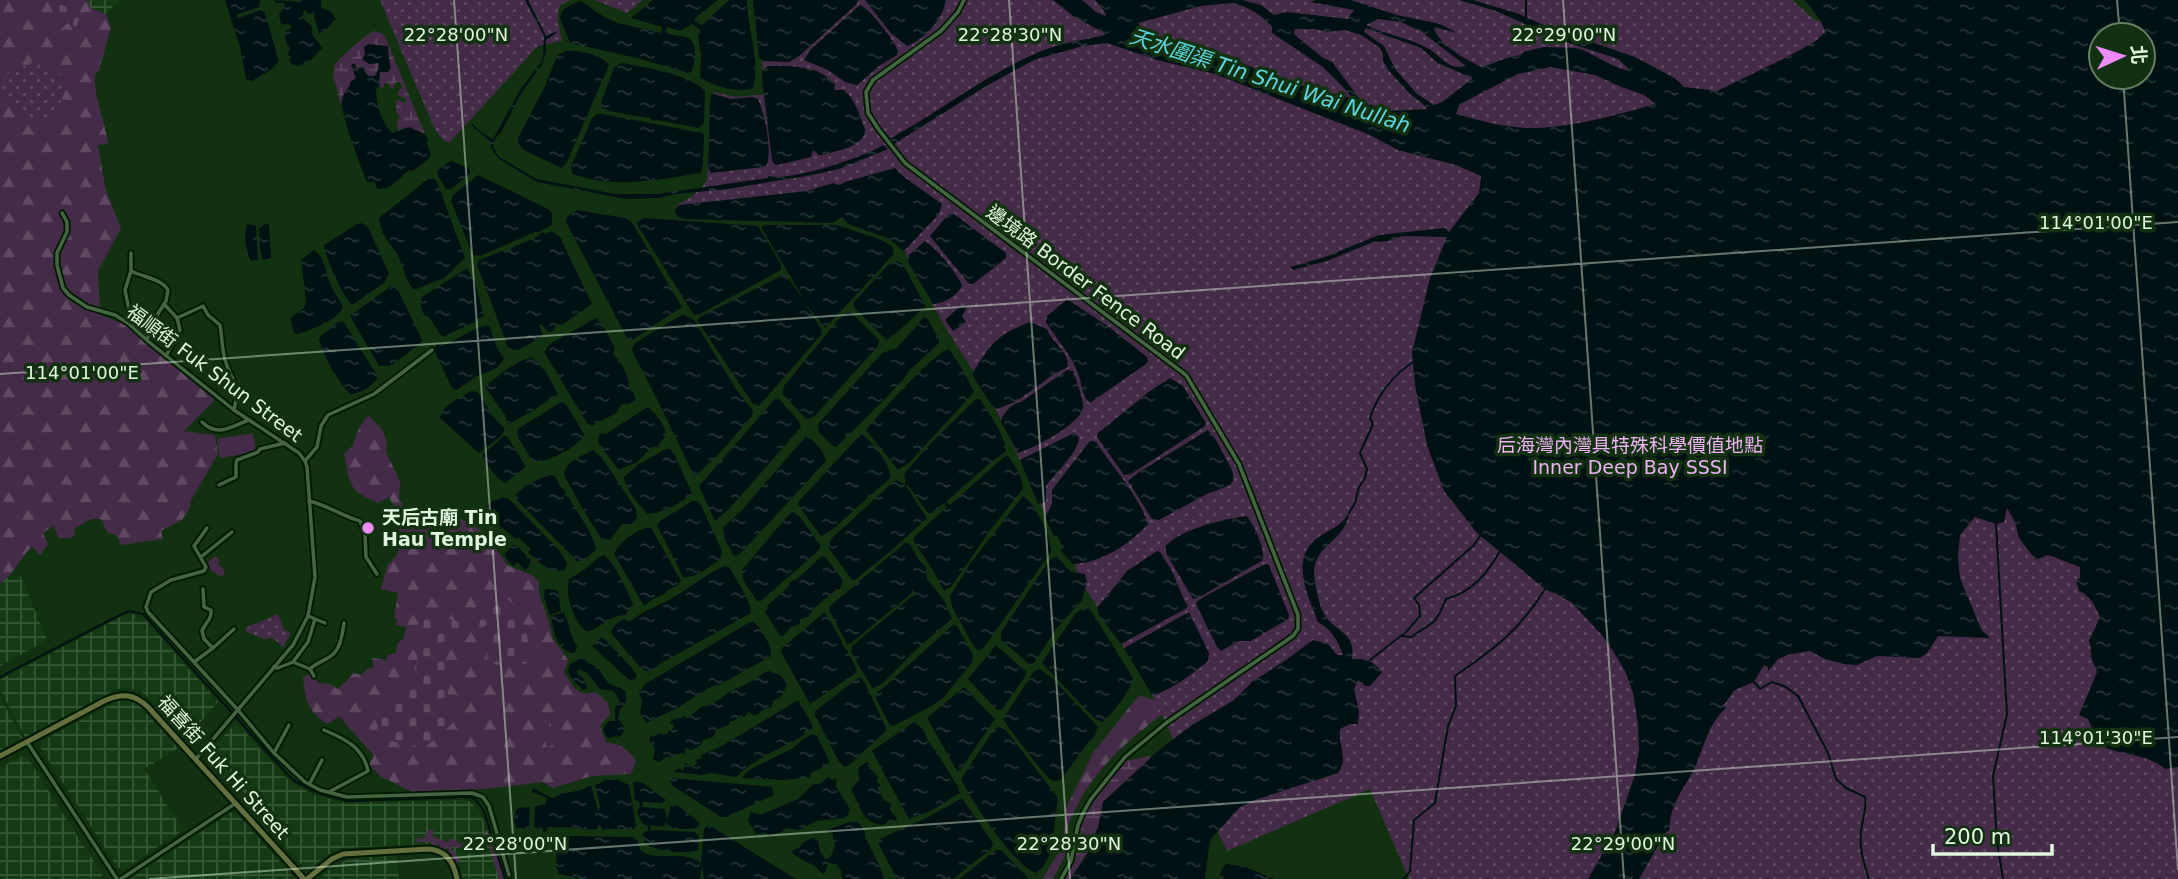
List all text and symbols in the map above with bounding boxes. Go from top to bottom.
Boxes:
north arrow [2087,21,2157,91]
text: 22°28'00"N [404,24,508,45]
text: 22°28'30"N [958,24,1062,45]
water label: 天水圍渠 Tin Shui Wai Nullah [1127,24,1413,138]
text: 22°29'00"N [1512,24,1616,45]
text: 北 [2127,45,2151,65]
street label: 邊境路 Border Fence Road [983,200,1189,364]
text: 114°01'00"E [2039,212,2153,233]
street label: 福順街 Fuk Shun Street [123,300,307,446]
text: 114°01'00"E [25,362,139,383]
park label: 后海灣內灣具特殊科學價值地點 Inner Deep Bay SSSI [1497,434,1763,478]
place label: 天后古廟 Tin Hau Temple [382,506,507,550]
marker: 天后古廟 Tin Hau Temple [360,520,376,536]
street label: 福喜街 Fuk Hi Street [154,691,294,843]
text: 114°01'30"E [2039,727,2153,748]
scale bar [1933,812,2052,856]
text: 200 m [1944,825,2011,849]
text: 22°28'00"N [463,833,567,854]
text: 22°28'30"N [1017,833,1121,854]
text: 22°29'00"N [1571,833,1675,854]

